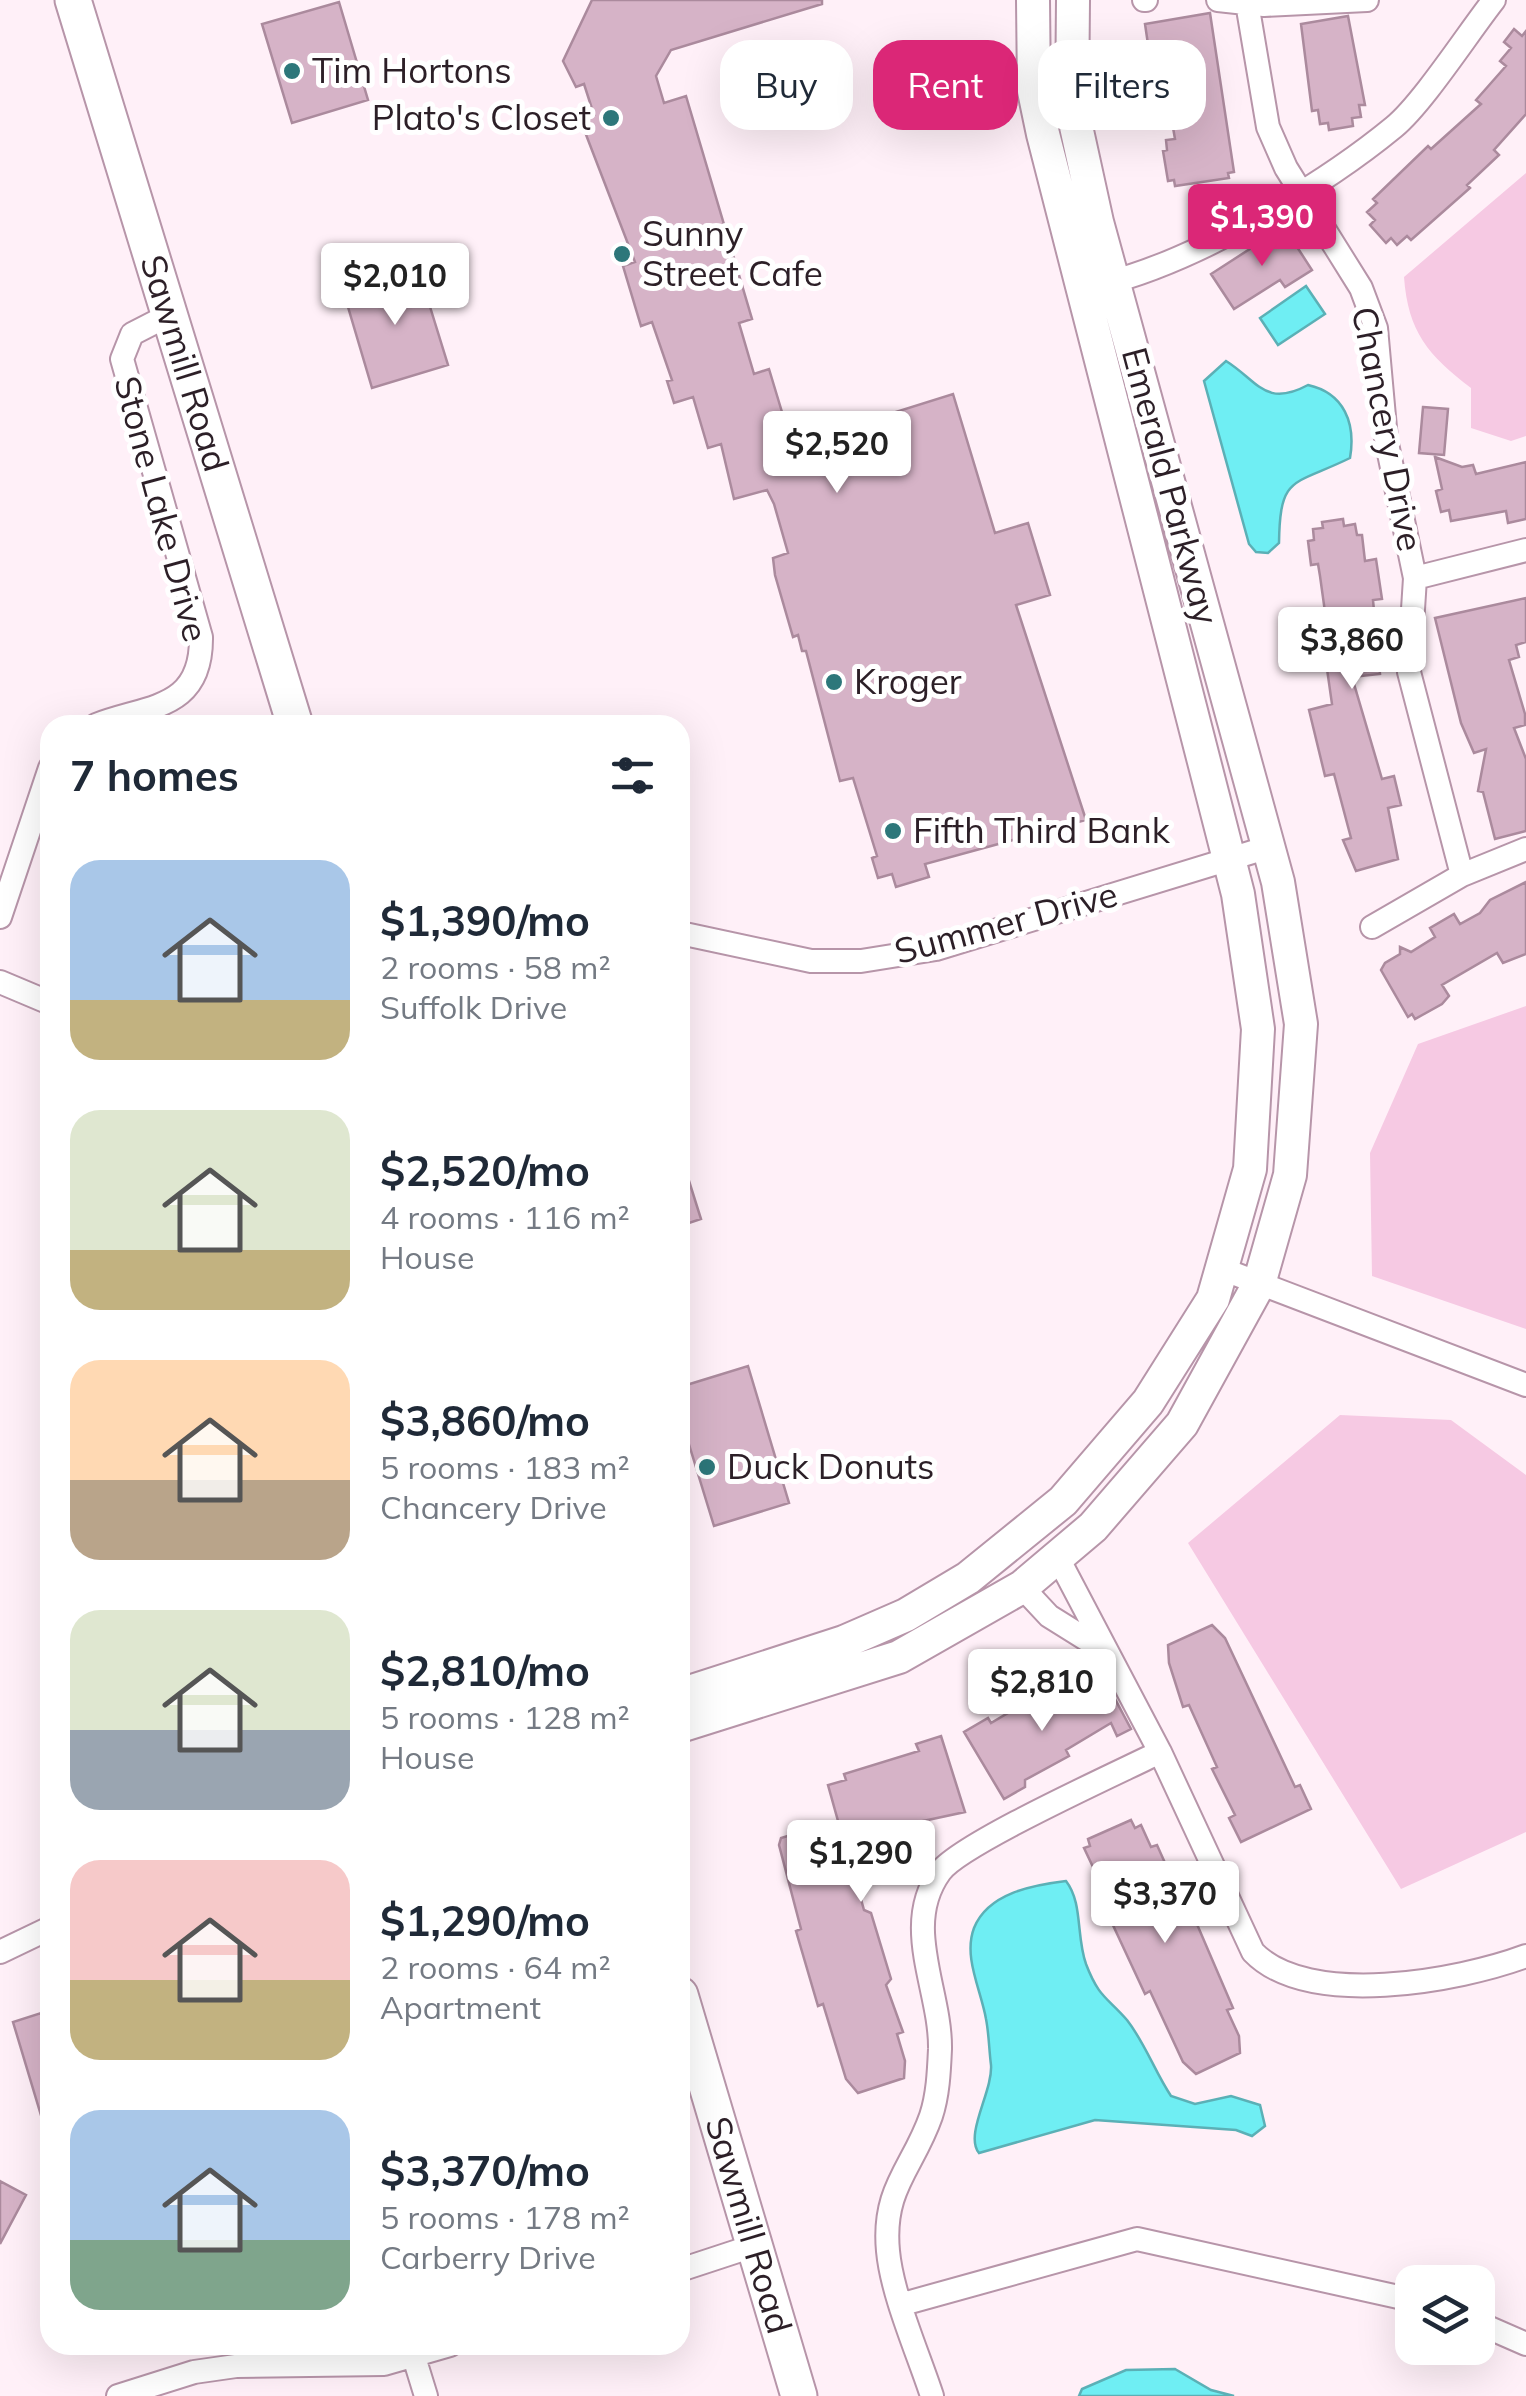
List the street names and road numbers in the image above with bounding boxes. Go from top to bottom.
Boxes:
street label: Sawmill Road [131,250,239,477]
street label: Chancery Drive [1343,303,1433,555]
street label: Emerald Parkway [1113,342,1229,629]
street label: Stone Lake Drive [105,371,219,646]
street label: Summer Drive [890,871,1122,973]
street label: Sawmill Road [696,2111,802,2338]

